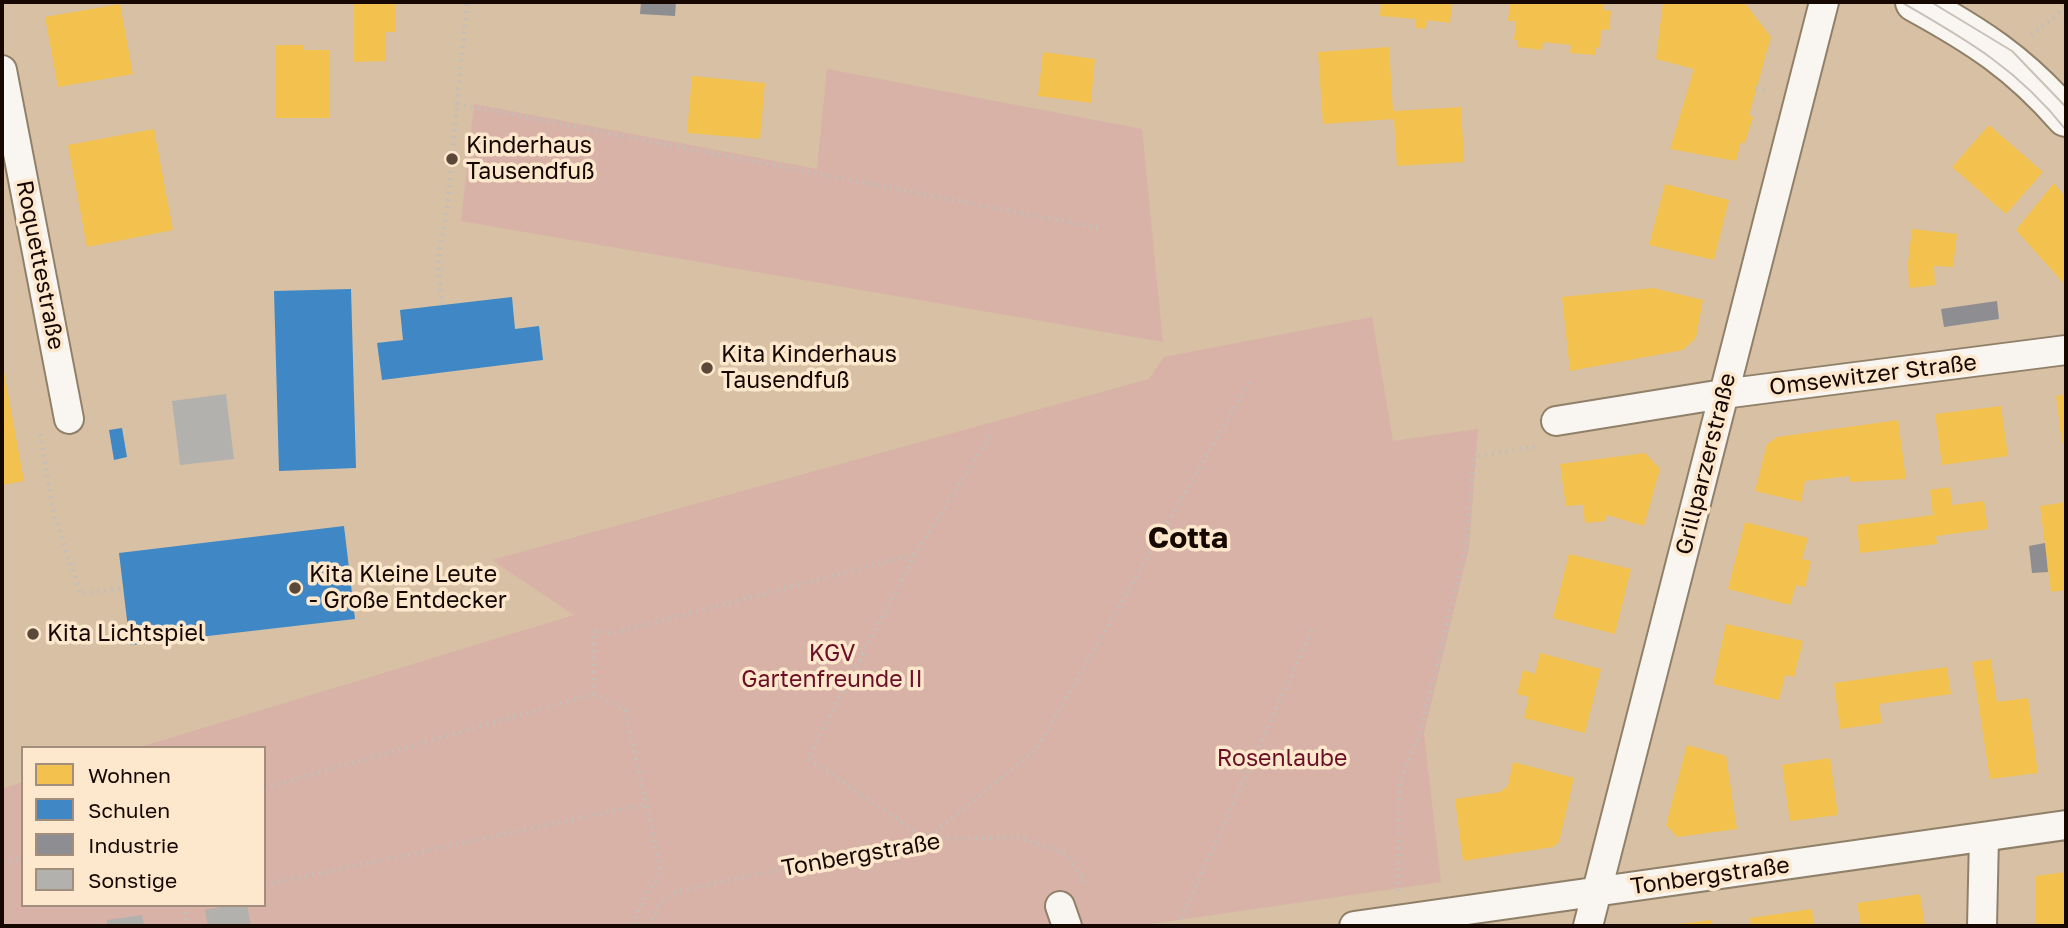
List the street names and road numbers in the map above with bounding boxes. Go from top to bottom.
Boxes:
street label: Roquettestraße [10,178,70,352]
street label: Omsewitzer Straße [1768,349,1978,401]
street label: Grillparzerstraße [1670,370,1742,558]
street label: Tonbergstraße [780,827,942,883]
street label: Tonbergstraße [1629,851,1791,901]

